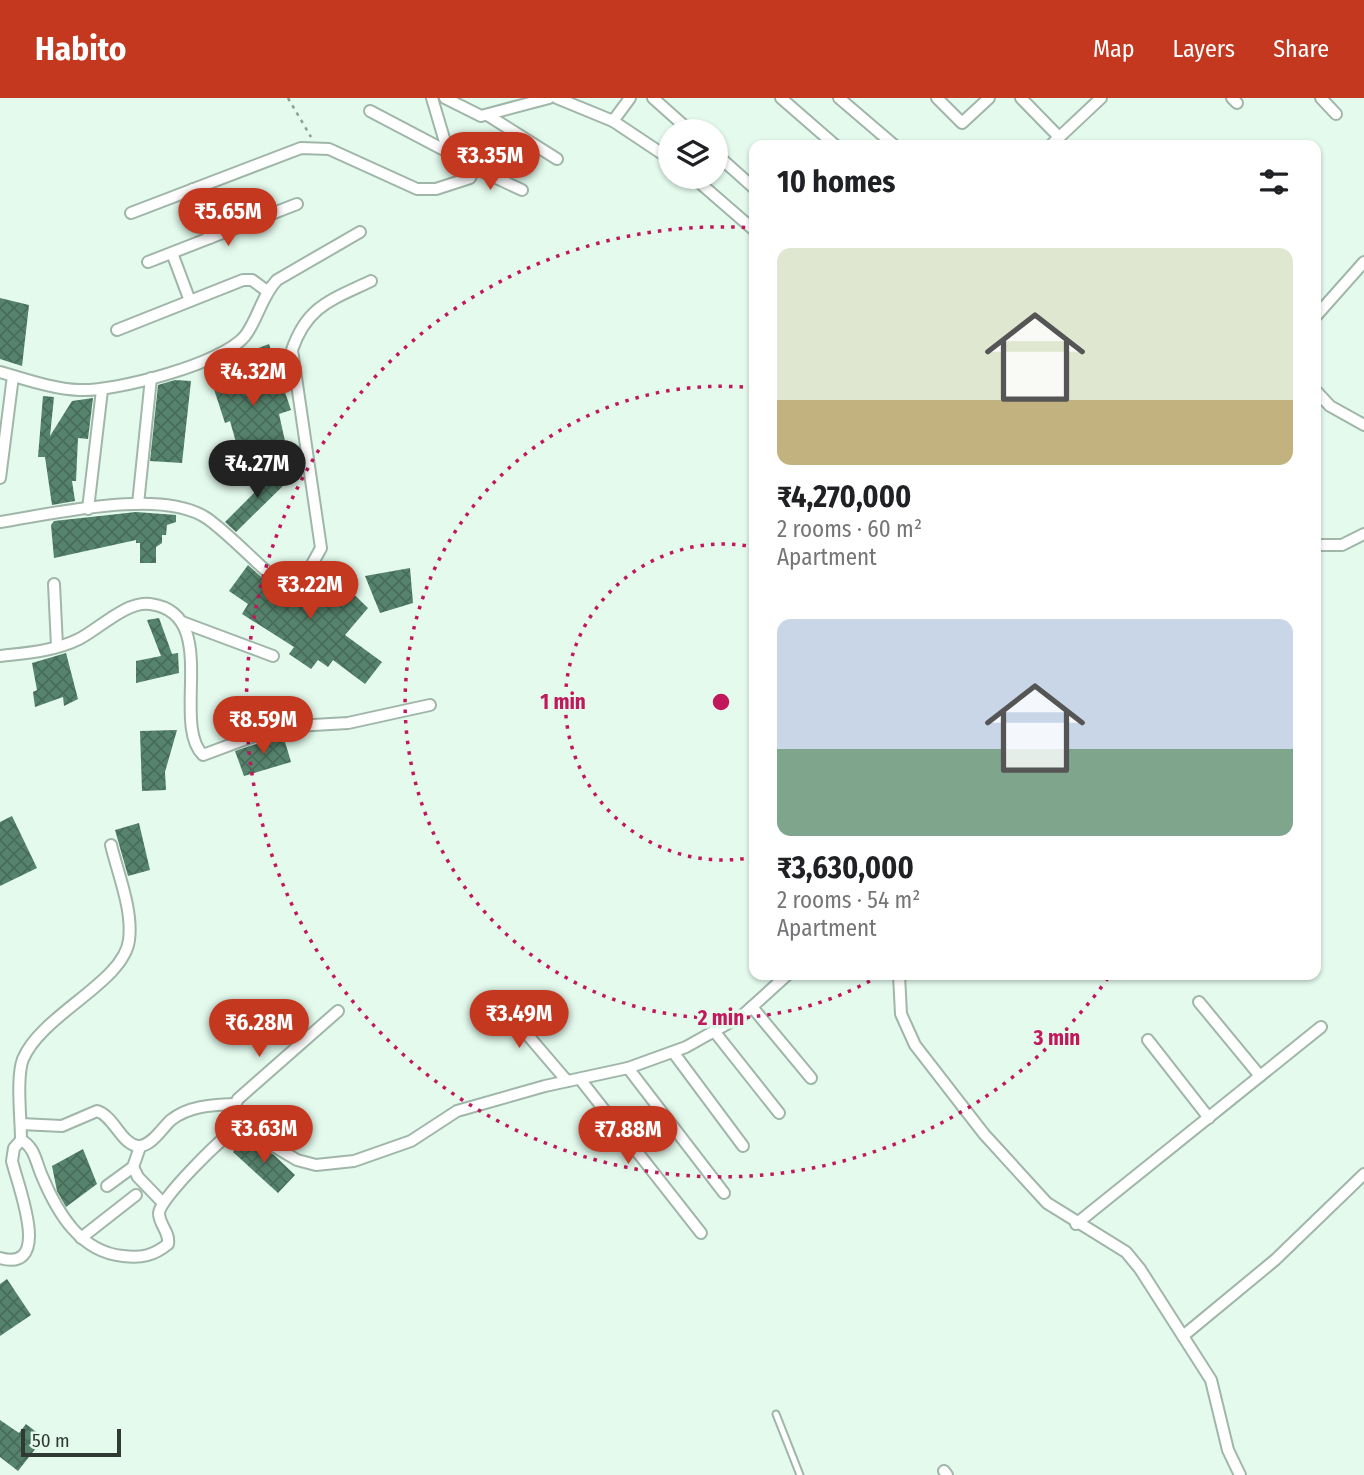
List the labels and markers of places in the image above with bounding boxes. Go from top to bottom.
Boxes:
pin: ₹3.35M [433,132,547,192]
pin: ₹5.65M [171,188,285,248]
pin: ₹4.32M [196,348,310,408]
pin: ₹4.27M [200,440,314,500]
pin: ₹3.22M [253,561,367,621]
centre of rings [709,690,733,714]
pin: ₹8.59M [206,696,320,756]
pin: ₹3.49M [462,990,576,1050]
pin: ₹6.28M [202,1000,316,1059]
pin: ₹3.63M [207,1105,321,1165]
pin: ₹7.88M [571,1107,685,1166]

